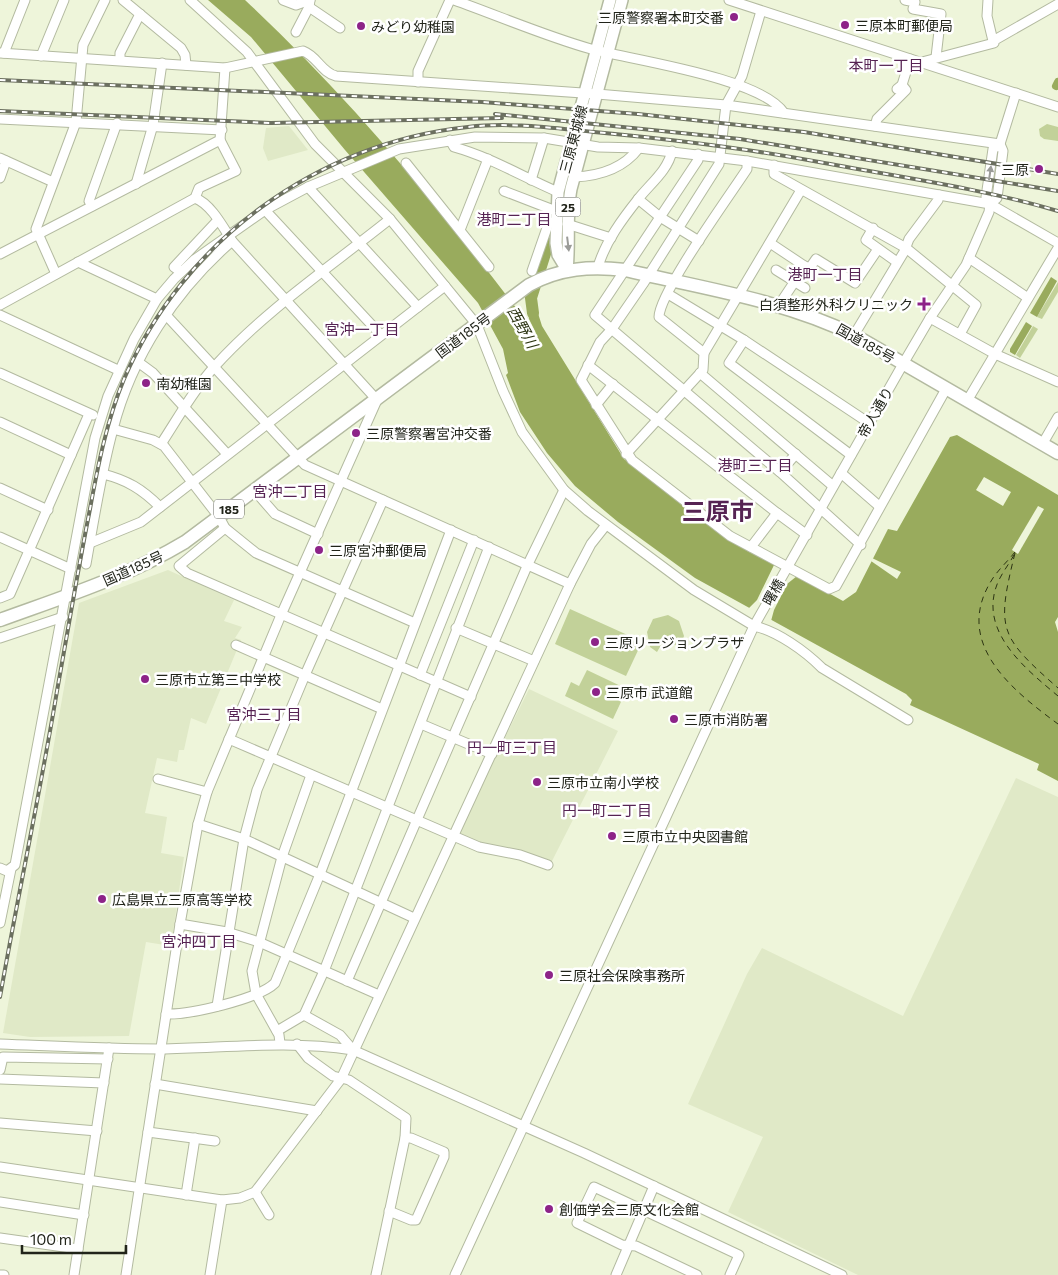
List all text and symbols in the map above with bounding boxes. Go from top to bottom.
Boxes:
place label: 三原警察署本町交番 [598,9,724,26]
marker: 三原警察署本町交番 [728,11,740,23]
place label: 三原本町郵便局 [855,17,953,34]
place label: みどり幼稚園 [371,18,455,35]
marker: 三原本町郵便局 [839,19,851,31]
marker: みどり幼稚園 [355,20,367,32]
district label: 本町一丁目 [848,56,924,74]
street label: 三原東城線 [556,103,590,175]
place label: 三原 [1001,161,1029,178]
marker: 三原 [1033,163,1045,175]
one-way arrow [986,165,994,181]
road number: 25 [556,198,580,216]
district label: 港町二丁目 [476,210,552,228]
one-way arrow [564,237,572,253]
district label: 港町一丁目 [787,265,863,283]
place label: 白須整形外科クリニック [759,296,913,313]
marker: 白須整形外科クリニック [917,297,931,311]
water label: 西野川 [504,303,543,353]
street label: 国道185号 [432,309,494,361]
district label: 宮沖一丁目 [324,320,400,338]
street label: 国道185号 [834,320,898,366]
place label: 南幼稚園 [156,375,212,392]
marker: 南幼稚園 [140,377,152,389]
street label: 帝人通り [854,384,896,440]
place label: 三原警察署宮沖交番 [366,425,492,442]
marker: 三原警察署宮沖交番 [350,427,362,439]
district label: 港町三丁目 [717,456,793,474]
district label: 宮沖二丁目 [252,482,328,500]
district label: 三原市 [682,496,754,525]
road number: 185 [214,499,244,518]
place label: 三原宮沖郵便局 [329,542,427,559]
marker: 三原宮沖郵便局 [313,544,325,556]
street label: 国道185号 [100,547,166,589]
street label: 曙橋 [759,576,787,608]
place label: 三原リージョンプラザ [605,634,744,651]
marker: 三原リージョンプラザ [589,636,601,648]
place label: 三原市立第三中学校 [155,671,281,688]
marker: 三原市立第三中学校 [139,673,151,685]
place label: 三原市 武道館 [606,684,693,701]
marker: 三原市 武道館 [590,686,602,698]
district label: 宮沖三丁目 [226,705,302,723]
place label: 三原市消防署 [684,711,768,728]
marker: 三原市消防署 [668,713,680,725]
district label: 円一町三丁目 [467,738,557,756]
place label: 三原市立南小学校 [547,774,659,791]
marker: 三原市立南小学校 [531,776,543,788]
district label: 円一町二丁目 [562,801,652,819]
place label: 三原市立中央図書館 [622,828,748,845]
marker: 三原市立中央図書館 [606,830,618,842]
place label: 広島県立三原高等学校 [112,891,252,908]
marker: 広島県立三原高等学校 [96,893,108,905]
district label: 宮沖四丁目 [161,932,237,950]
place label: 三原社会保険事務所 [559,967,685,984]
marker: 三原社会保険事務所 [543,969,555,981]
place label: 創価学会三原文化会館 [559,1201,699,1218]
marker: 創価学会三原文化会館 [543,1203,555,1215]
scale bar [22,1222,126,1254]
text: 100 m [30,1230,72,1248]

